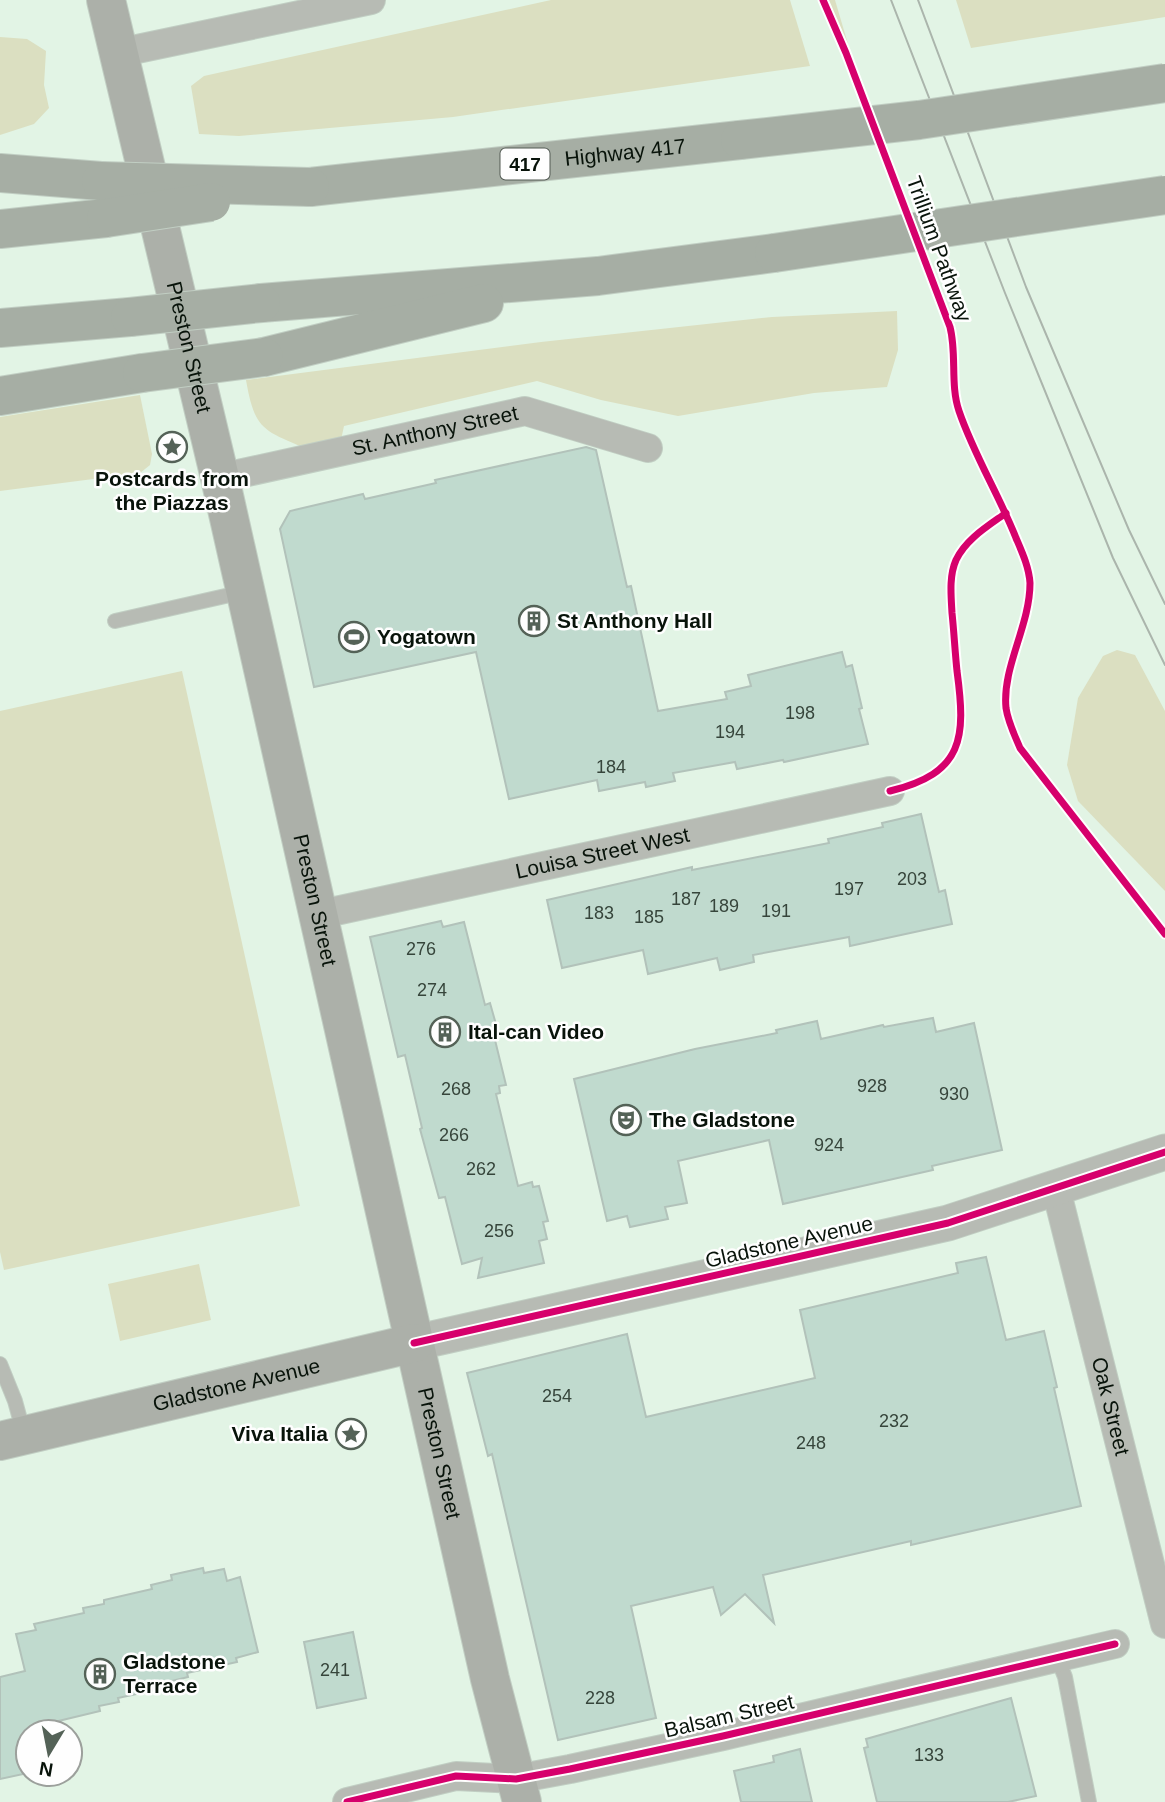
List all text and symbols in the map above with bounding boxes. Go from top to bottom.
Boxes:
street label: Highway 417 [563,134,687,170]
road number: 417 [500,148,550,180]
street label: Trillium Pathway [902,173,977,325]
street label: Preston Street [163,279,216,415]
street label: St. Anthony Street [350,401,520,460]
place icon: Postcards from the Piazzas [155,430,189,464]
place label: Postcards from the Piazzas [95,467,249,514]
building icon: St Anthony Hall [517,604,551,638]
place label: St Anthony Hall [557,609,713,632]
sports icon: Yogatown [337,620,371,654]
place label: Yogatown [377,625,476,648]
house number: 198 [785,703,815,723]
house number: 194 [715,722,745,742]
house number: 184 [596,757,626,777]
street label: Louisa Street West [513,823,691,883]
street label: Preston Street [289,832,341,968]
house number: 203 [897,869,927,889]
house number: 197 [834,879,864,899]
house number: 187 [671,889,701,909]
house number: 189 [709,896,739,916]
house number: 191 [761,901,791,921]
house number: 183 [584,903,614,923]
house number: 185 [634,907,664,927]
house number: 276 [406,939,436,959]
house number: 274 [417,980,447,1000]
building icon: Ital-can Video [428,1015,462,1049]
place label: Ital-can Video [468,1020,604,1043]
house number: 928 [857,1076,887,1096]
house number: 268 [441,1079,471,1099]
house number: 930 [939,1084,969,1104]
theatre icon: The Gladstone [609,1103,643,1137]
place label: The Gladstone [649,1108,795,1131]
house number: 266 [439,1125,469,1145]
house number: 924 [814,1135,844,1155]
house number: 262 [466,1159,496,1179]
street label: Gladstone Avenue [703,1211,875,1272]
house number: 256 [484,1221,514,1241]
street label: Gladstone Avenue [150,1354,322,1415]
street label: Oak Street [1088,1355,1134,1458]
street label: Preston Street [414,1385,466,1521]
house number: 254 [542,1386,572,1406]
house number: 232 [879,1411,909,1431]
place icon: Viva Italia [334,1417,368,1451]
place label: Viva Italia [231,1422,328,1445]
house number: 248 [796,1433,826,1453]
place label: Gladstone Terrace [123,1650,226,1697]
building icon: Gladstone Terrace [83,1657,117,1691]
house number: 241 [320,1660,350,1680]
house number: 228 [585,1688,615,1708]
street label: Balsam Street [662,1689,796,1742]
north arrow [14,1718,84,1788]
house number: 133 [914,1745,944,1765]
text: N [38,1758,55,1781]

